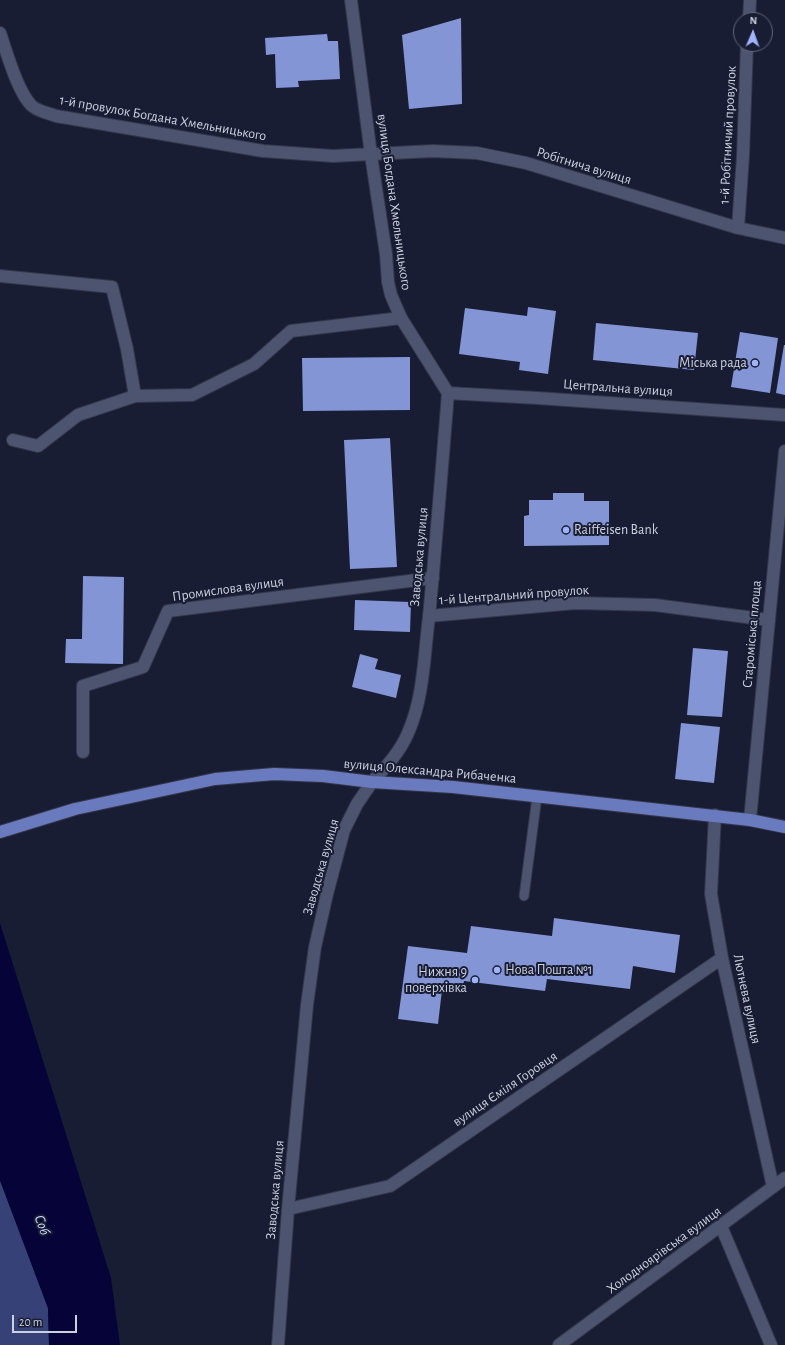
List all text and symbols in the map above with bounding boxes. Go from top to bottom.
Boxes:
north arrow [733,12,773,52]
text: N [749,15,757,26]
street label: 1-й Робітничий провулок [716,65,740,205]
street label: 1-й провулок Богдана Хмельницького [58,92,268,144]
street label: вулиця Богдана Хмельницького [373,113,415,291]
street label: Робітнича вулиця [534,144,634,188]
place label: Міська рада [679,355,747,371]
marker: Міська рада [750,358,760,368]
street label: Центральна вулиця [562,376,674,400]
street label: Заводська вулиця [406,507,432,607]
place label: Raiffeisen Bank [574,522,658,538]
marker: Raiffeisen Bank [561,525,571,535]
street label: Промислова вулиця [171,573,285,605]
street label: Староміська площа [739,579,765,689]
street label: 1-й Центральний провулок [438,581,590,609]
street label: вулиця Олександра Рибаченка [343,755,517,787]
street label: Заводська вулиця [299,817,343,917]
street label: Лютнева вулиця [729,953,765,1045]
place label: Нова Пошта №1 [505,962,593,978]
place label: Нижня 9 поверхівка [405,964,467,996]
marker: Нова Пошта №1 [492,965,502,975]
marker: Нижня 9 поверхівка [470,975,480,985]
street label: вулиця Єміля Горовця [449,1048,561,1130]
street label: Заводська вулиця [262,1140,288,1240]
street label: Холодноярівська вулиця [603,1203,725,1297]
water label: Соб [30,1212,54,1238]
scale bar [14,1307,79,1333]
text: 20 m [19,1316,42,1328]

